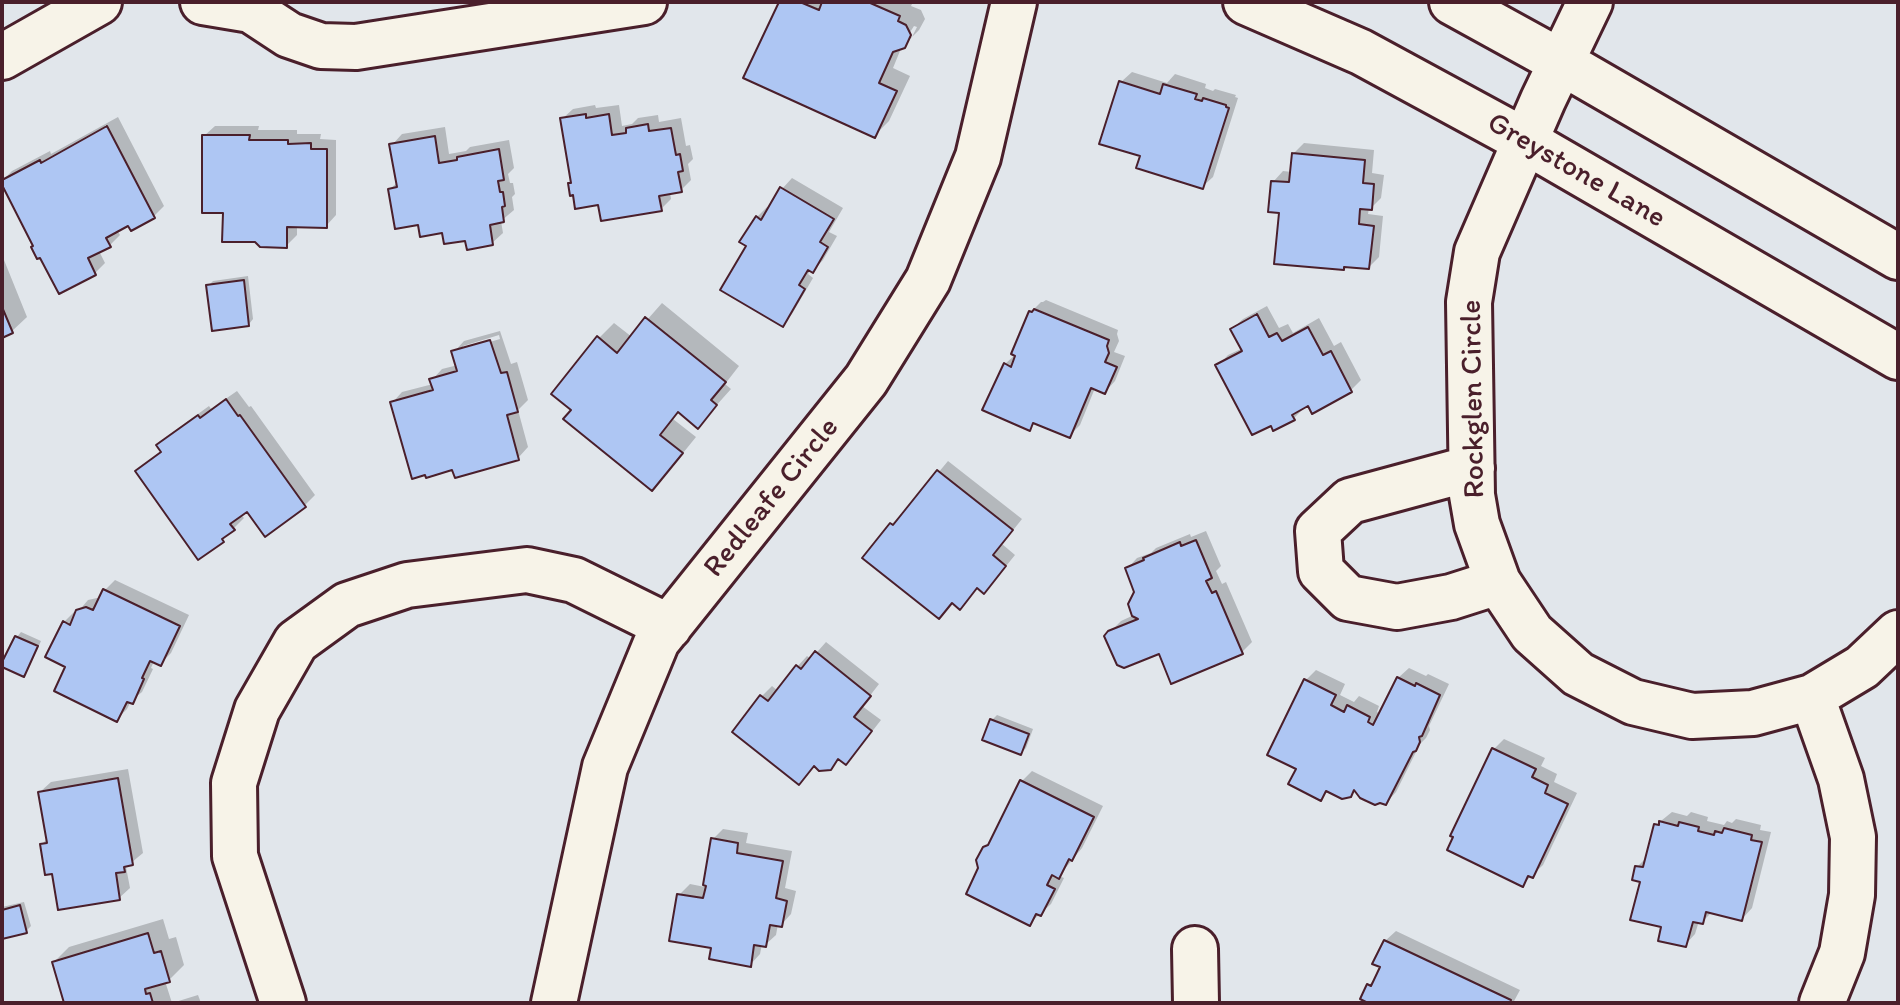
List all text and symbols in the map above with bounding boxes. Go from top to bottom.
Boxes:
street label: Greystone Lane [1480,105,1672,237]
street label: Rockglen Circle [1454,299,1494,499]
street label: Redleafe Circle [697,411,847,585]

